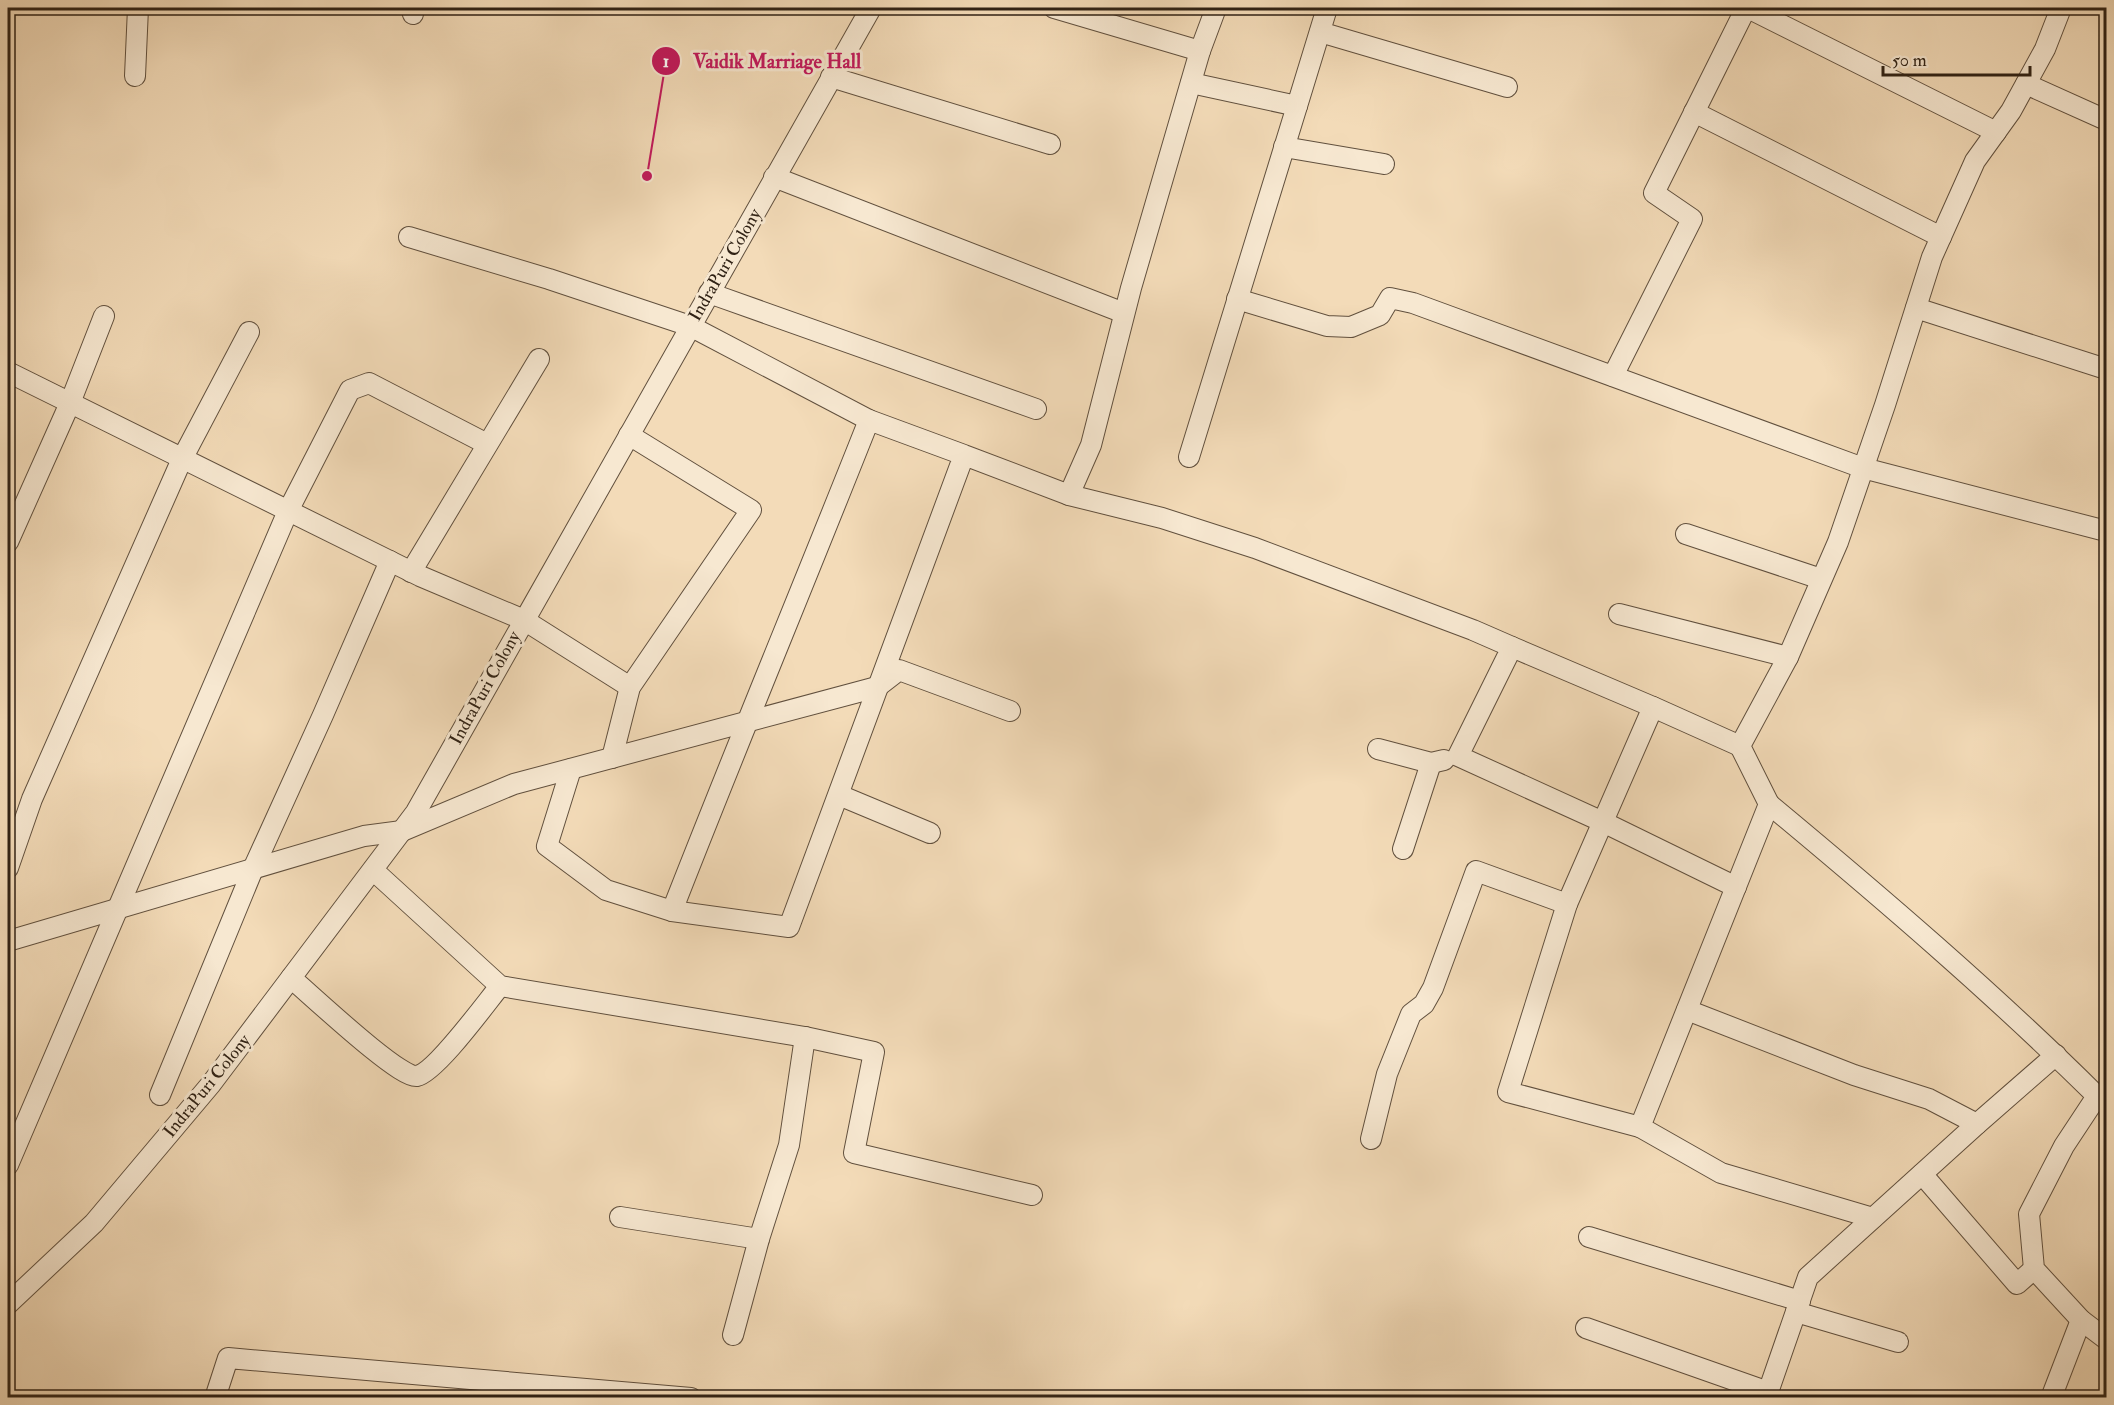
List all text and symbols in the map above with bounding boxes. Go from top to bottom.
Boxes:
scale bar [1883,39,2030,77]
callout: Vaidik Marriage Hall [651,42,873,80]
text: Vaidik Marriage Hall [692,49,862,75]
text: 50 m [1892,49,1927,72]
text: 1 [663,50,669,73]
street label: IndraPuri Colony [683,204,767,326]
street label: IndraPuri Colony [444,626,526,749]
street label: IndraPuri Colony [158,1029,256,1142]

